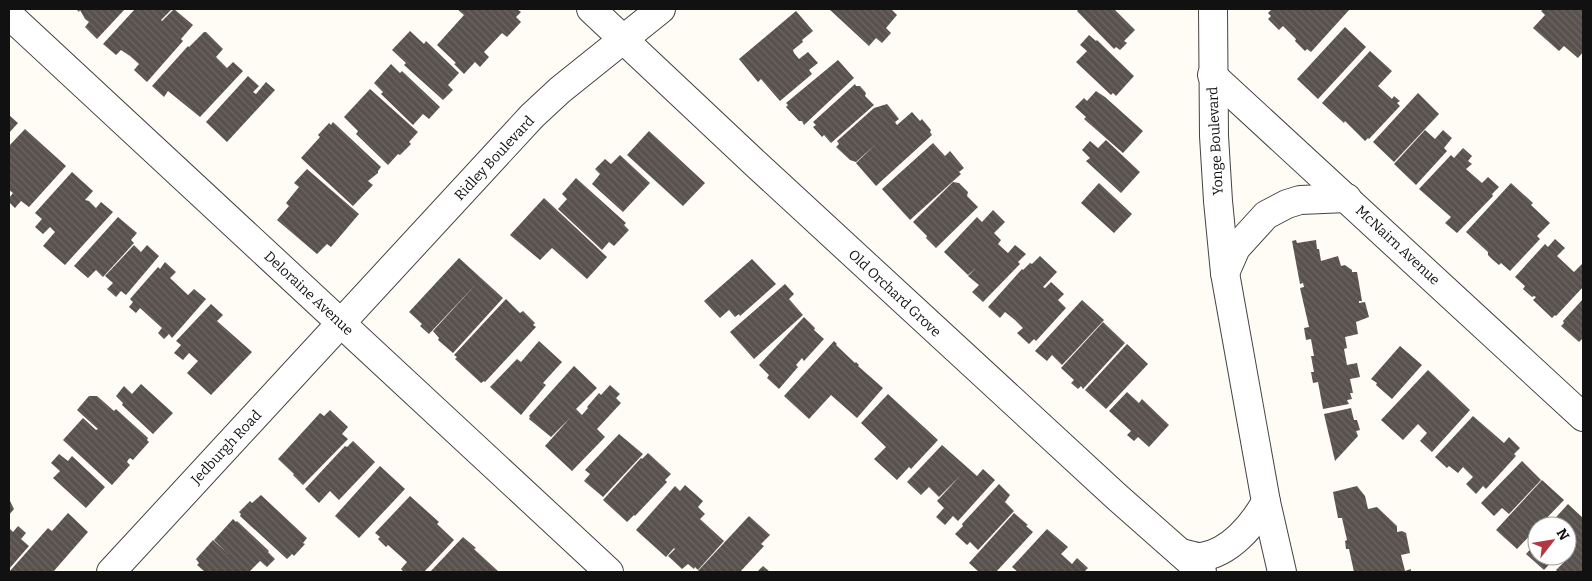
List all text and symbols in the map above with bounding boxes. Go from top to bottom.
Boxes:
street label: Yonge Boulevard [1204,86,1227,196]
street label: Ridley Boulevard [451,113,538,204]
street label: McNairn Avenue [1352,202,1443,289]
street label: Old Orchard Grove [845,246,945,341]
street label: Deloraine Avenue [261,248,357,339]
street label: Jedburgh Road [187,407,265,489]
north arrow [1527,516,1577,566]
text: N [1553,526,1573,544]

